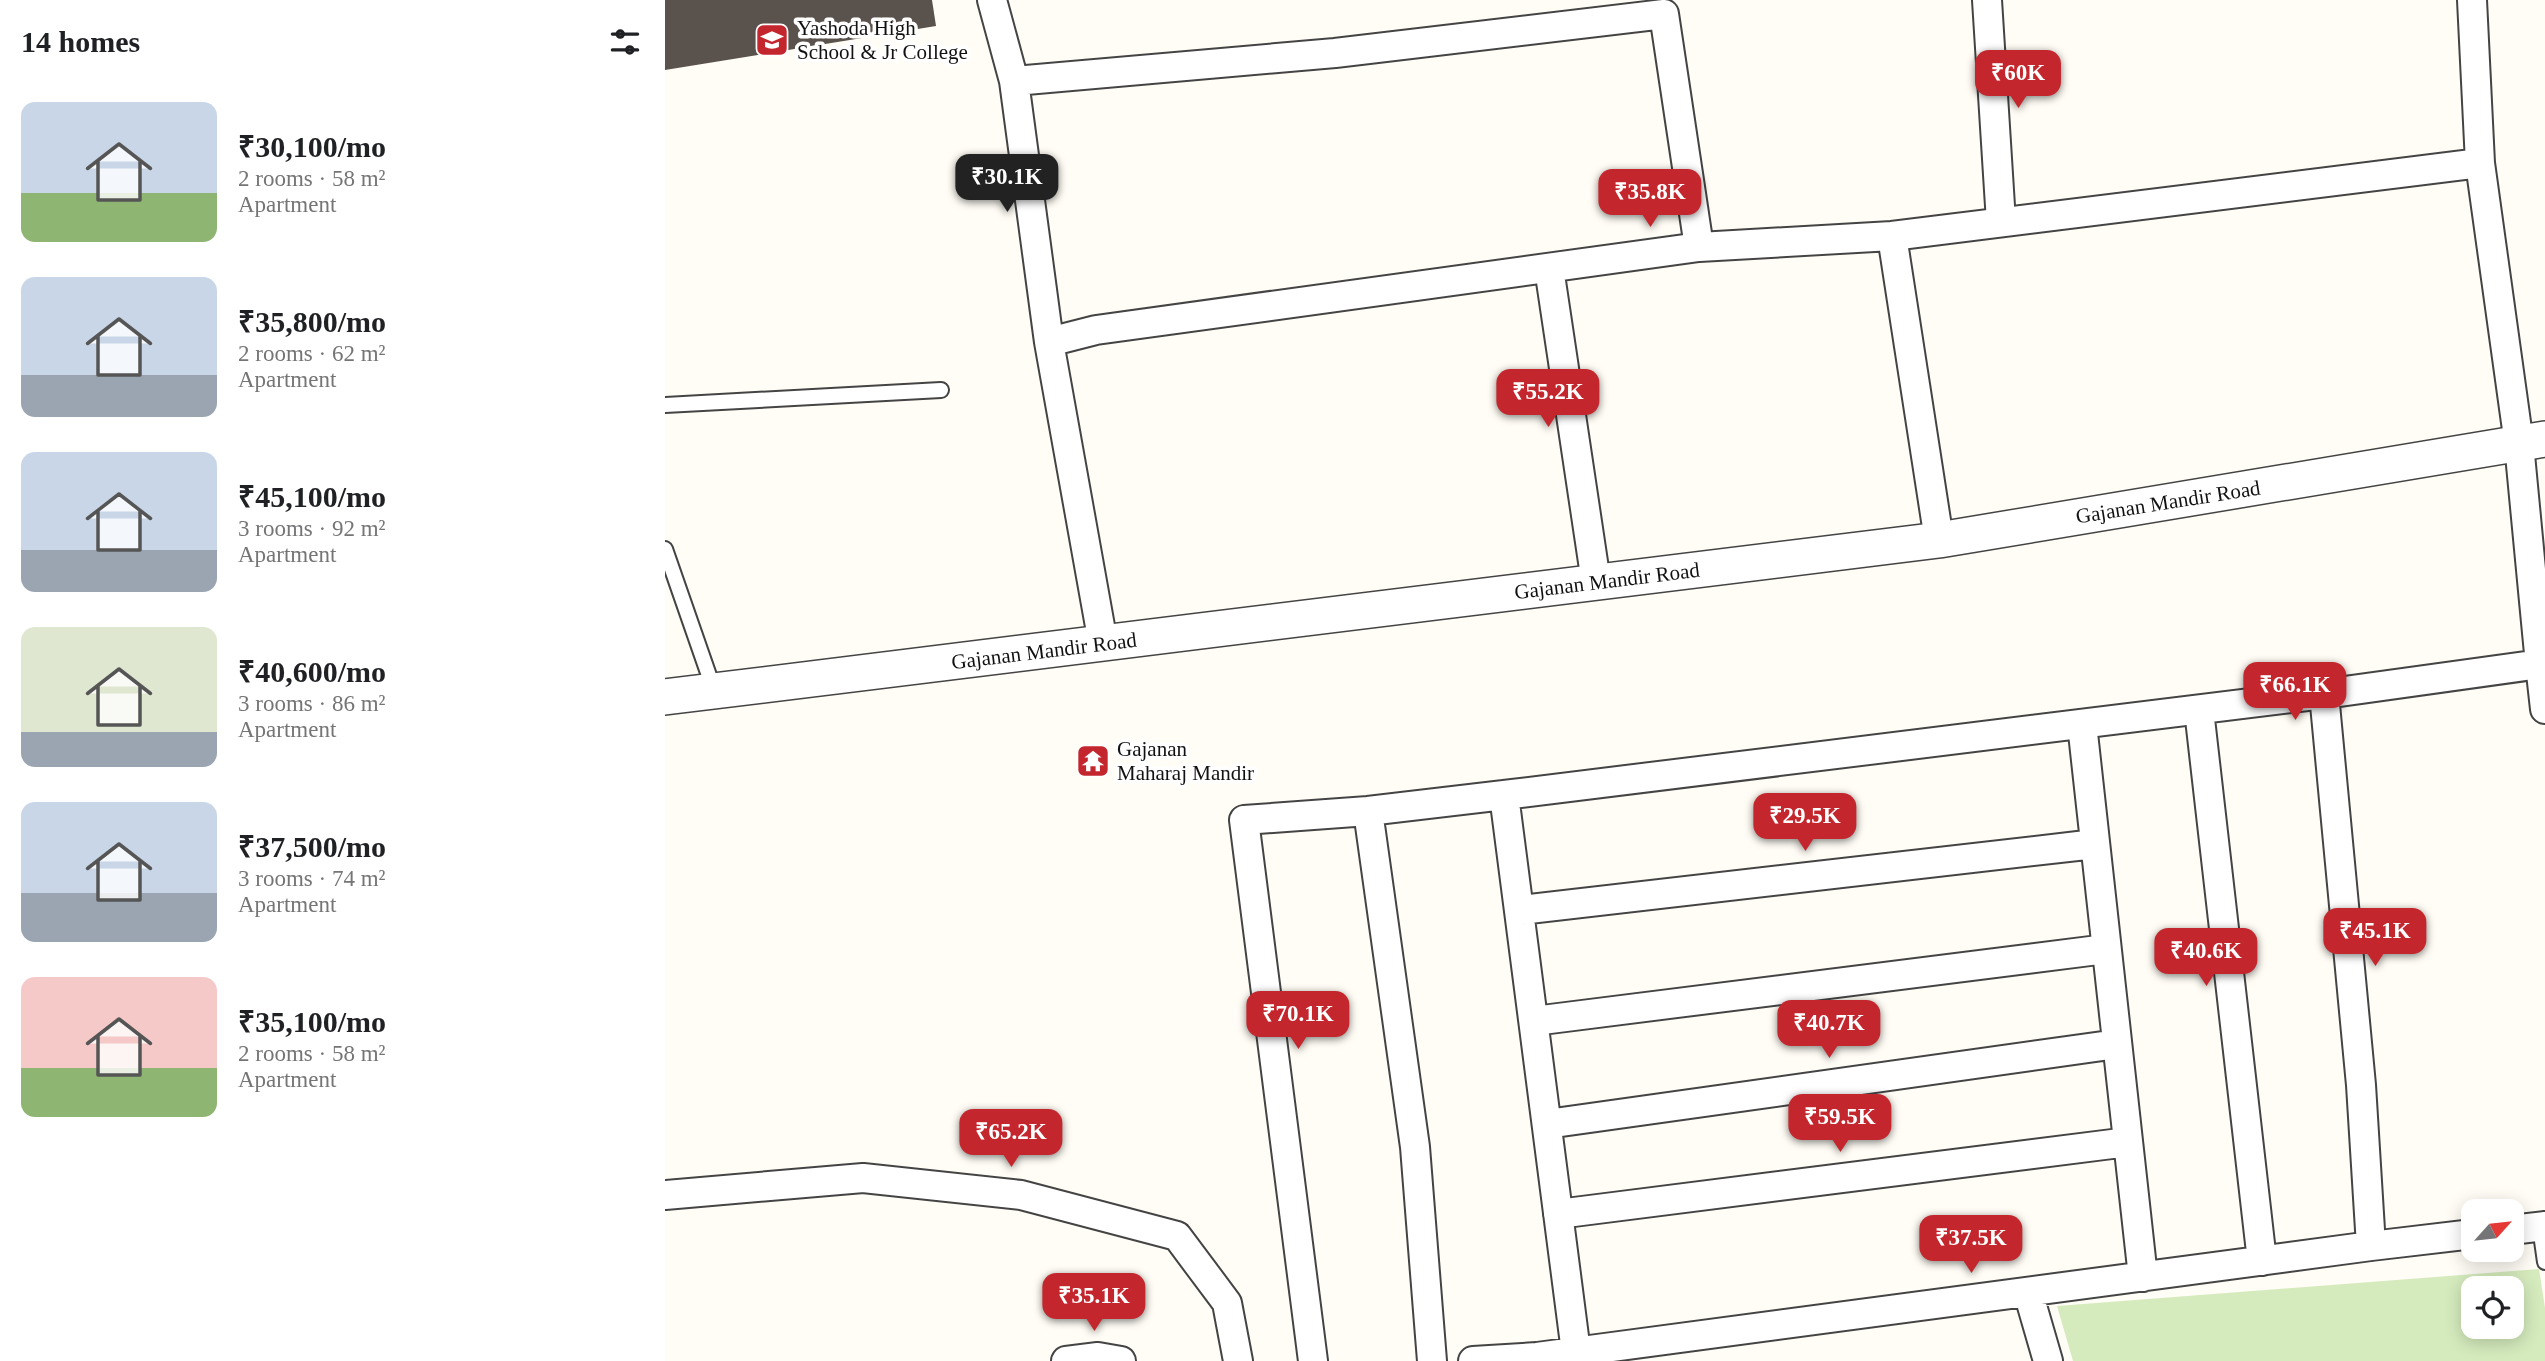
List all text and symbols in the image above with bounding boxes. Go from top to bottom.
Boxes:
place label: Yashoda High School & Jr College [797,16,968,64]
school or university icon: Yashoda High School & Jr College [753,21,791,59]
icon: filters [606,23,644,61]
text: 14 homes [21,25,140,58]
pin: ₹60K [1977,50,2059,110]
text: ₹60K [1991,60,2045,85]
icon: home [77,130,161,214]
text: ₹30,100/mo [238,130,386,163]
pin: ₹30.1K [950,154,1064,214]
text: ₹30.1K [971,164,1043,189]
text: 2 rooms · 58 m² [238,166,385,191]
pin: ₹35.8K [1593,170,1707,229]
text: ₹35.8K [1614,179,1686,204]
text: Apartment [238,192,336,217]
icon: home [77,305,161,389]
text: ₹35,800/mo [238,305,386,338]
text: 2 rooms · 62 m² [238,341,385,366]
text: Apartment [238,367,336,392]
pin: ₹55.2K [1491,370,1605,429]
text: ₹55.2K [1512,379,1584,404]
street label: Gajanan Mandir Road [2074,475,2263,528]
icon: home [77,480,161,564]
text: ₹45,100/mo [238,480,386,513]
text: 3 rooms · 92 m² [238,516,385,541]
text: Apartment [238,542,336,567]
street label: Gajanan Mandir Road [1513,558,1702,604]
street label: Gajanan Mandir Road [950,628,1139,674]
icon: home [77,655,161,739]
text: ₹40,600/mo [238,655,386,688]
pin: ₹66.1K [2238,662,2352,722]
text: ₹66.1K [2259,672,2331,697]
text: 3 rooms · 86 m² [238,691,385,716]
text: Apartment [238,717,336,742]
place label: Gajanan Maharaj Mandir [1117,737,1254,785]
temple icon: Gajanan Maharaj Mandir [1074,742,1112,780]
pin: ₹29.5K [1748,794,1862,853]
text: ₹29.5K [1769,803,1841,828]
icon: home [77,830,161,914]
text: ₹37,500/mo [238,830,386,863]
text: 3 rooms · 74 m² [238,866,385,891]
text: Apartment [238,892,336,917]
pin: ₹45.1K [2318,908,2432,968]
text: ₹45.1K [2339,918,2411,943]
pin: ₹40.6K [2149,928,2263,988]
text: ₹40.6K [2170,938,2242,963]
pin: ₹70.1K [1241,992,1355,1051]
pin: ₹40.7K [1772,1000,1886,1060]
text: ₹70.1K [1262,1001,1334,1026]
icon: home [77,1005,161,1089]
text: ₹35,100/mo [238,1005,386,1038]
text: ₹40.7K [1793,1010,1865,1035]
text: 2 rooms · 58 m² [238,1041,385,1066]
text: Apartment [238,1067,336,1092]
pin: ₹59.5K [1783,1094,1897,1154]
text: ₹59.5K [1804,1104,1876,1129]
pin: ₹65.2K [954,1110,1068,1169]
text: ₹65.2K [975,1119,1047,1144]
north arrow [2461,1199,2523,1262]
map controls [2461,1199,2524,1339]
pin: ₹37.5K [1914,1216,2028,1275]
text: ₹37.5K [1935,1225,2007,1250]
pin: ₹35.1K [1037,1274,1151,1333]
button: locate [2461,1276,2524,1339]
text: ₹35.1K [1058,1283,1130,1308]

